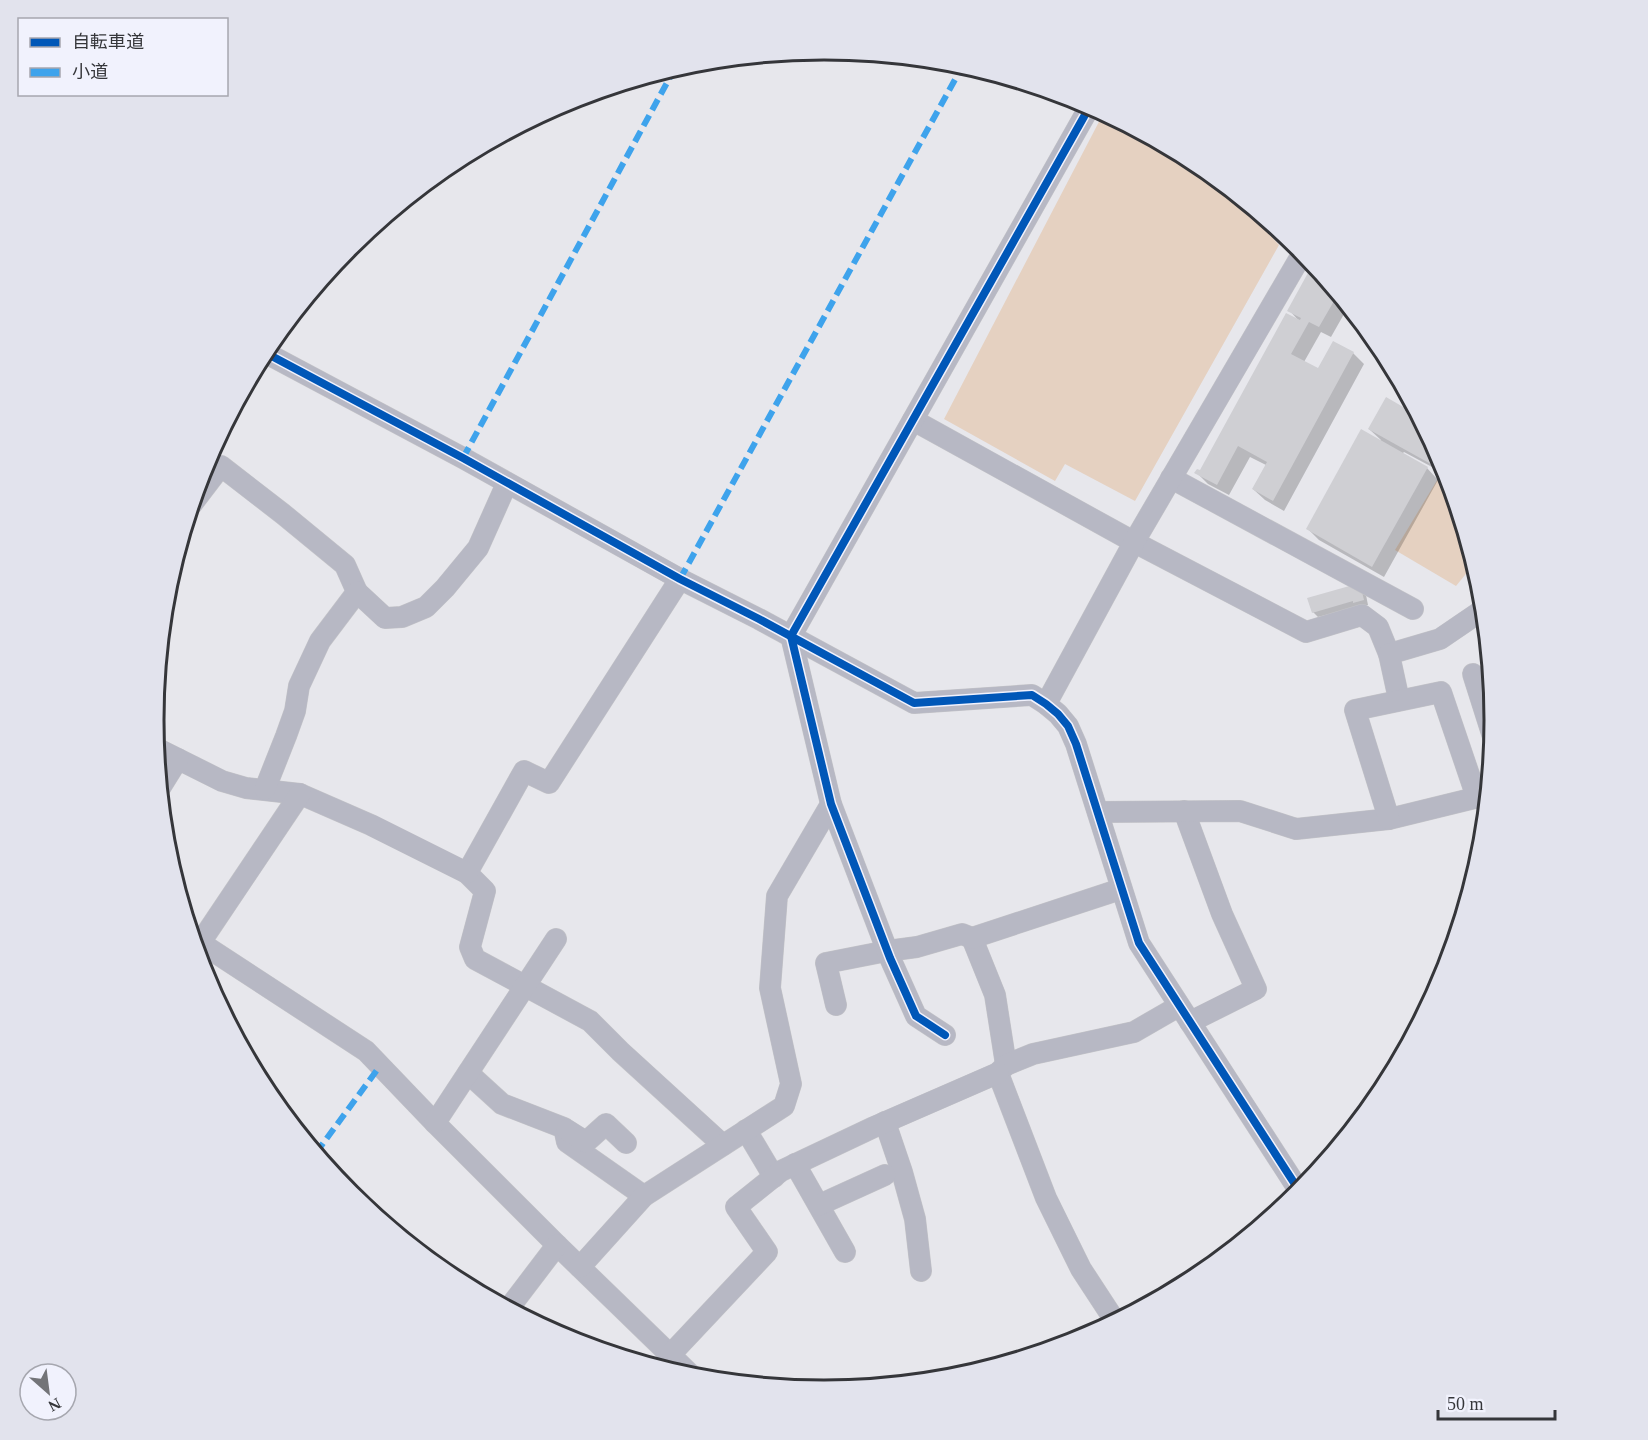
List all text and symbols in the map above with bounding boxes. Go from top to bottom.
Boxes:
legend [18,18,228,96]
text: 自転車道 [72,32,144,52]
text: 小道 [72,62,108,82]
north arrow [18,1362,78,1422]
scale bar [1438,1383,1555,1421]
text: 50 m [1447,1394,1484,1414]
text: N [45,1395,64,1415]

